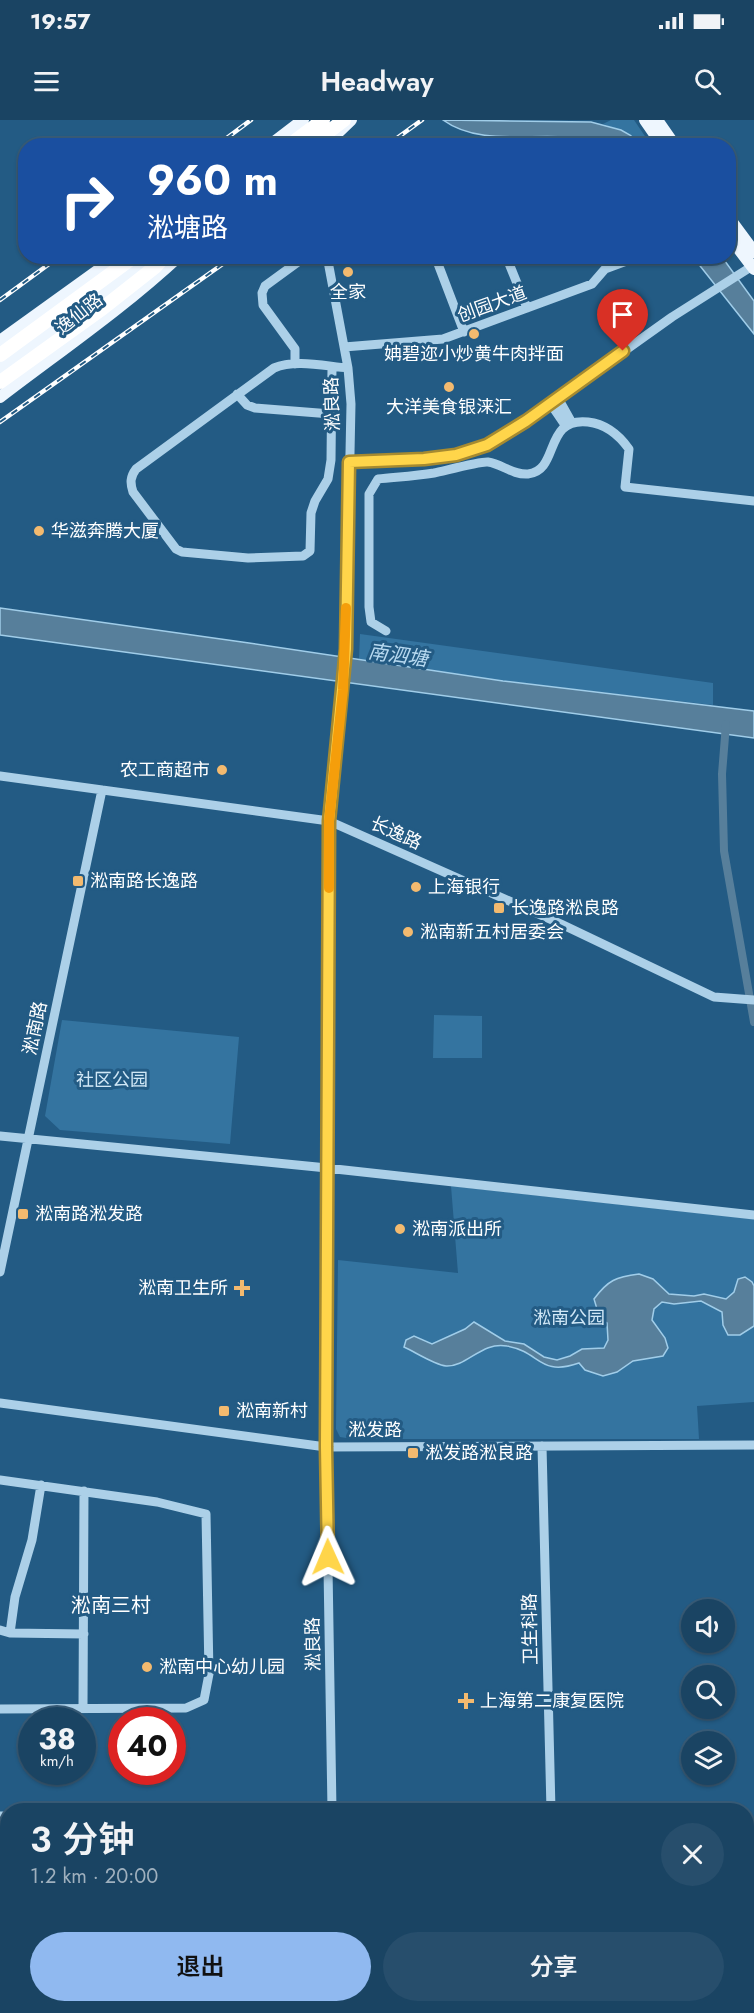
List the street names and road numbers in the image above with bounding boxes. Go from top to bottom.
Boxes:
street label: 创园大道 [454,279,530,329]
street label: 逸仙路 [50,287,108,341]
street label: 淞良路 [318,377,346,431]
street label: 长逸路 [366,810,426,856]
street label: 淞南路 [17,999,53,1057]
street label: 淞发路 [348,1417,402,1443]
street label: 卫生科路 [516,1593,544,1665]
street label: 淞良路 [300,1617,326,1671]

